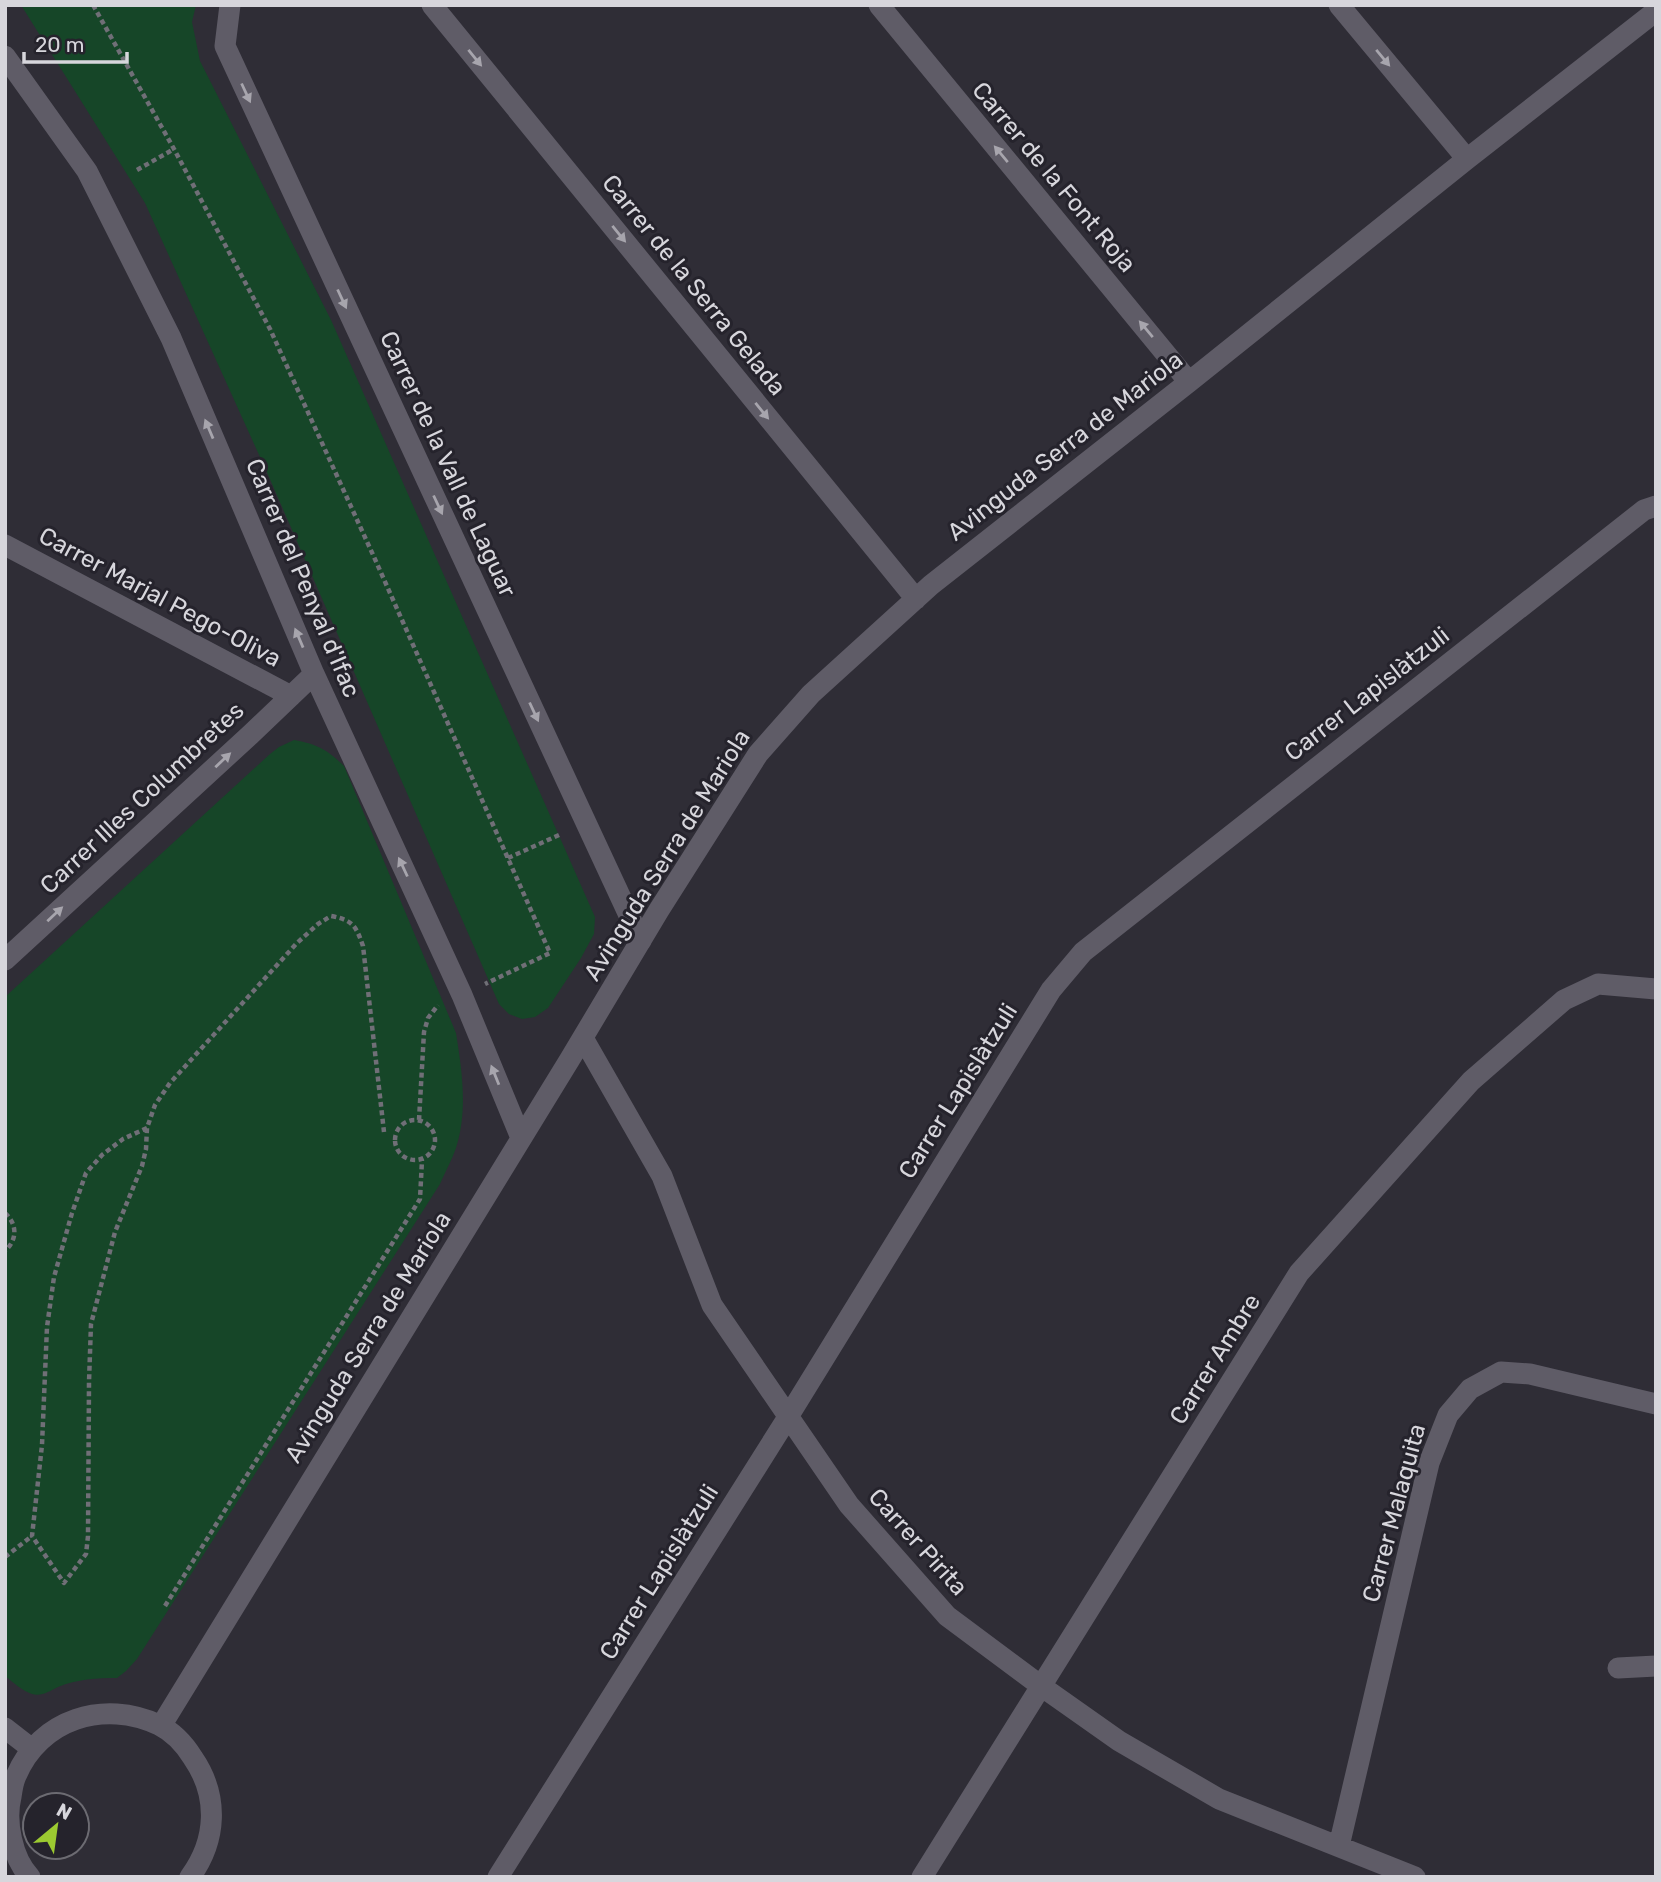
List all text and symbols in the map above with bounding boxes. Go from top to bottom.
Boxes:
scale bar [24,21,128,65]
text: 20 m [35,32,84,57]
one-way arrow [467,49,482,67]
one-way arrow [1375,49,1390,66]
street label: Carrer de la Font Roja [966,76,1142,278]
one-way arrow [241,83,252,103]
one-way arrow [994,145,1009,162]
street label: Carrer de la Serra Gelada [596,169,792,401]
one-way arrow [611,225,626,243]
one-way arrow [337,289,348,309]
one-way arrow [1139,321,1154,338]
street label: Carrer de la Vall de Laguar [374,327,522,601]
street label: Avinguda Serra de Mariola [942,346,1188,546]
one-way arrow [755,401,770,419]
one-way arrow [203,419,215,439]
street label: Carrer del Penyal d'Ifac [240,454,366,702]
one-way arrow [432,495,444,515]
street label: Carrer Marjal Pego-Oliva [34,521,286,673]
street label: Carrer Lapislàtzuli [1279,621,1455,767]
one-way arrow [293,628,305,648]
street label: Carrer Illes Columbretes [34,696,250,900]
one-way arrow [528,702,540,722]
street label: Avinguda Serra de Mariola [578,724,756,986]
one-way arrow [214,752,232,768]
one-way arrow [397,857,409,877]
one-way arrow [47,907,64,922]
street label: Carrer Lapislàtzuli [893,998,1023,1184]
one-way arrow [490,1065,501,1086]
street label: Avinguda Serra de Mariola [279,1206,457,1468]
street label: Carrer Ambre [1164,1289,1266,1429]
street label: Carrer Malaquita [1357,1421,1431,1605]
street label: Carrer Lapislàtzuli [594,1479,724,1665]
street label: Carrer Pirita [863,1483,973,1601]
north arrow [21,1791,91,1861]
text: N [52,1798,76,1825]

